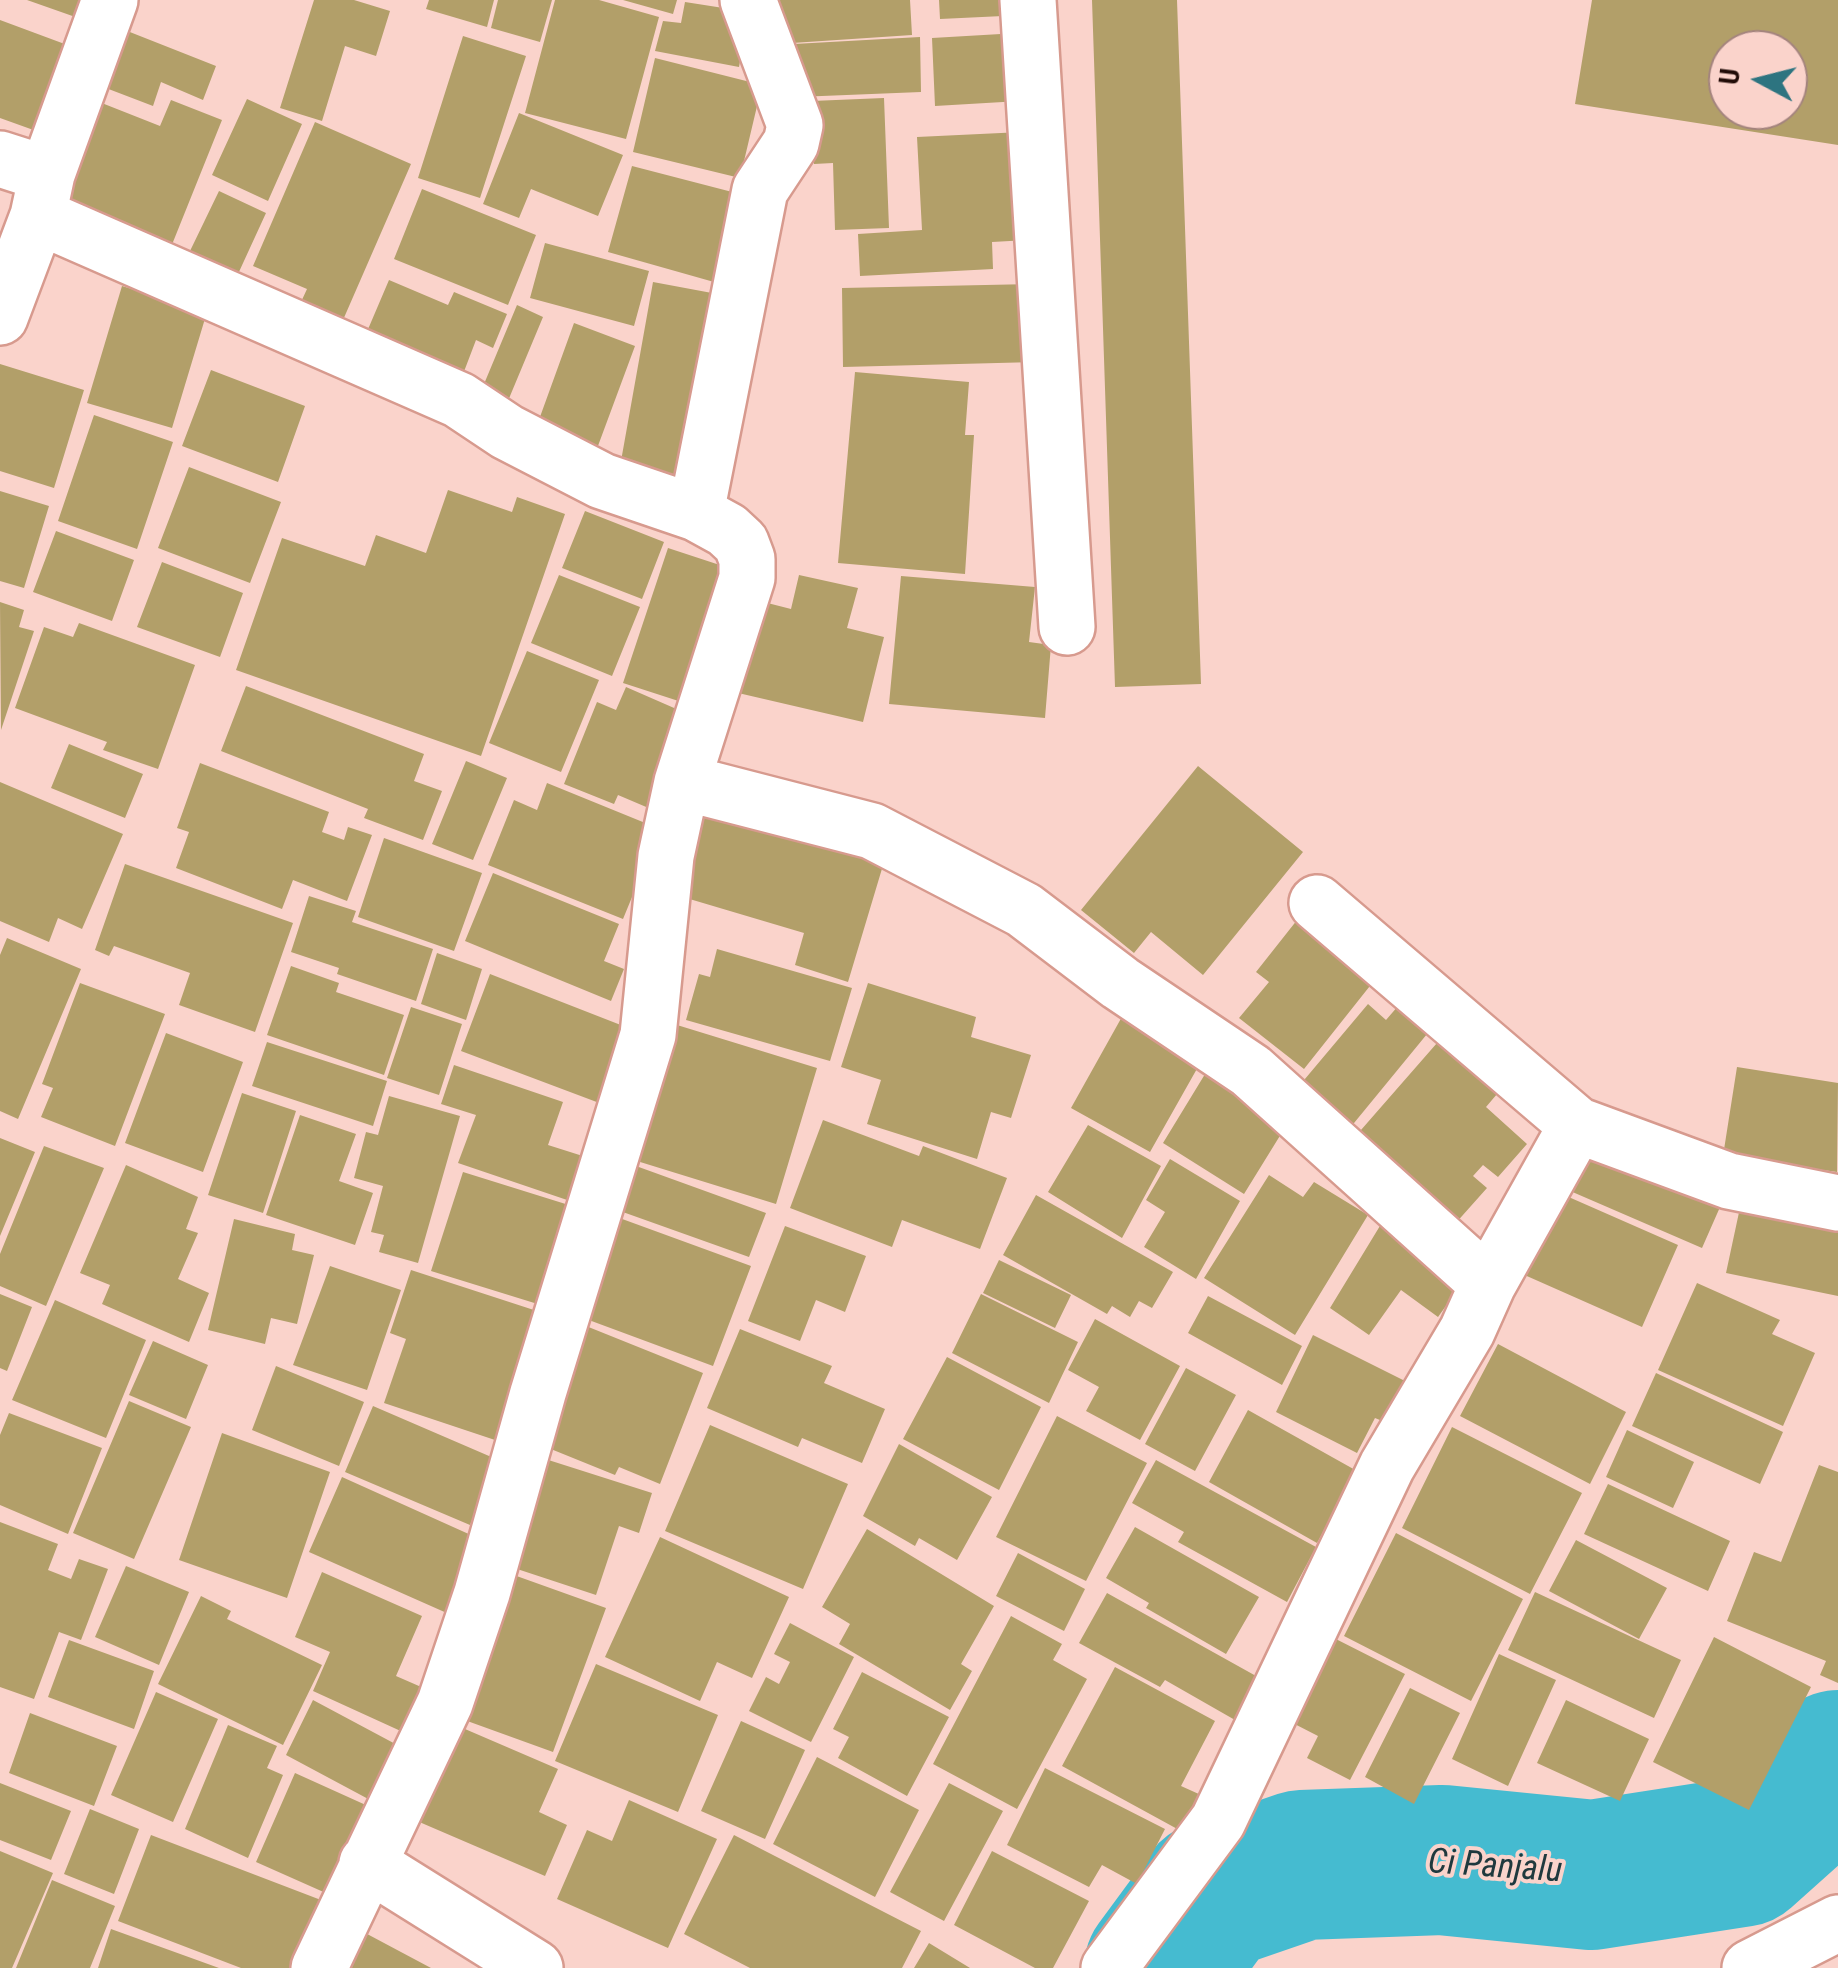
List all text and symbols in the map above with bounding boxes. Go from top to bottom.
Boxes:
north arrow [1708,30,1808,130]
text: U [1712,67,1747,86]
water label: Ci Panjalu [1426,1842,1564,1894]

